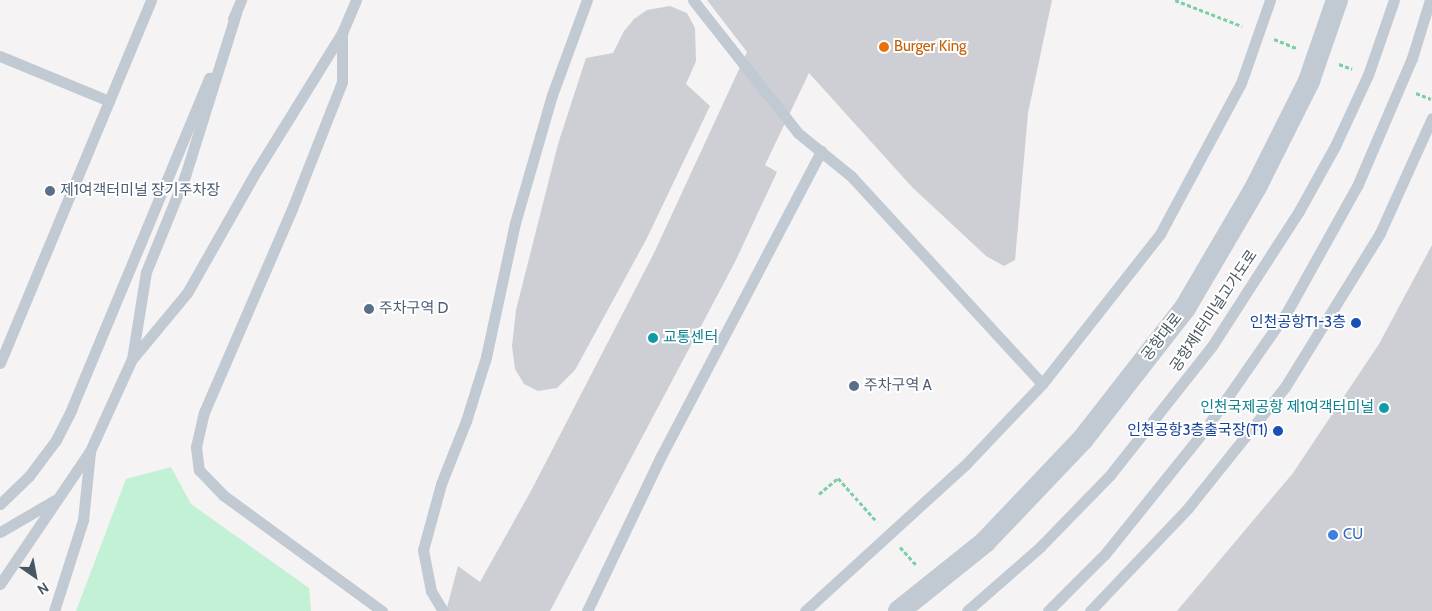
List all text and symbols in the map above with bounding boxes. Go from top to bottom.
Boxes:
place label: Burger King [894,38,967,56]
marker: Burger King [878,41,890,53]
place label: 제1여객터미널 장기주차장 [60,182,220,200]
marker: 제1여객터미널 장기주차장 [44,185,56,197]
street label: 공항제1터미널고가도로 [1167,247,1261,375]
place label: 주차구역 D [379,300,448,318]
marker: 주차구역 D [363,303,375,315]
street label: 공항대로 [1138,310,1186,364]
place label: 인천공항T1-3층 [1250,314,1346,332]
marker: 인천공항T1-3층 [1350,317,1362,329]
place label: 교통센터 [663,329,718,347]
marker: 교통센터 [647,332,659,344]
place label: 주차구역 A [864,377,932,395]
marker: 주차구역 A [848,380,860,392]
place label: 인천국제공항 제1여객터미널 [1200,399,1374,417]
marker: 인천국제공항 제1여객터미널 [1378,402,1390,414]
place label: 인천공항3층출국장(T1) [1127,422,1268,440]
marker: 인천공항3층출국장(T1) [1272,425,1284,437]
place label: CU [1343,526,1363,544]
marker: CU [1327,529,1339,541]
north arrow [10,551,60,601]
text: N [34,578,52,599]

